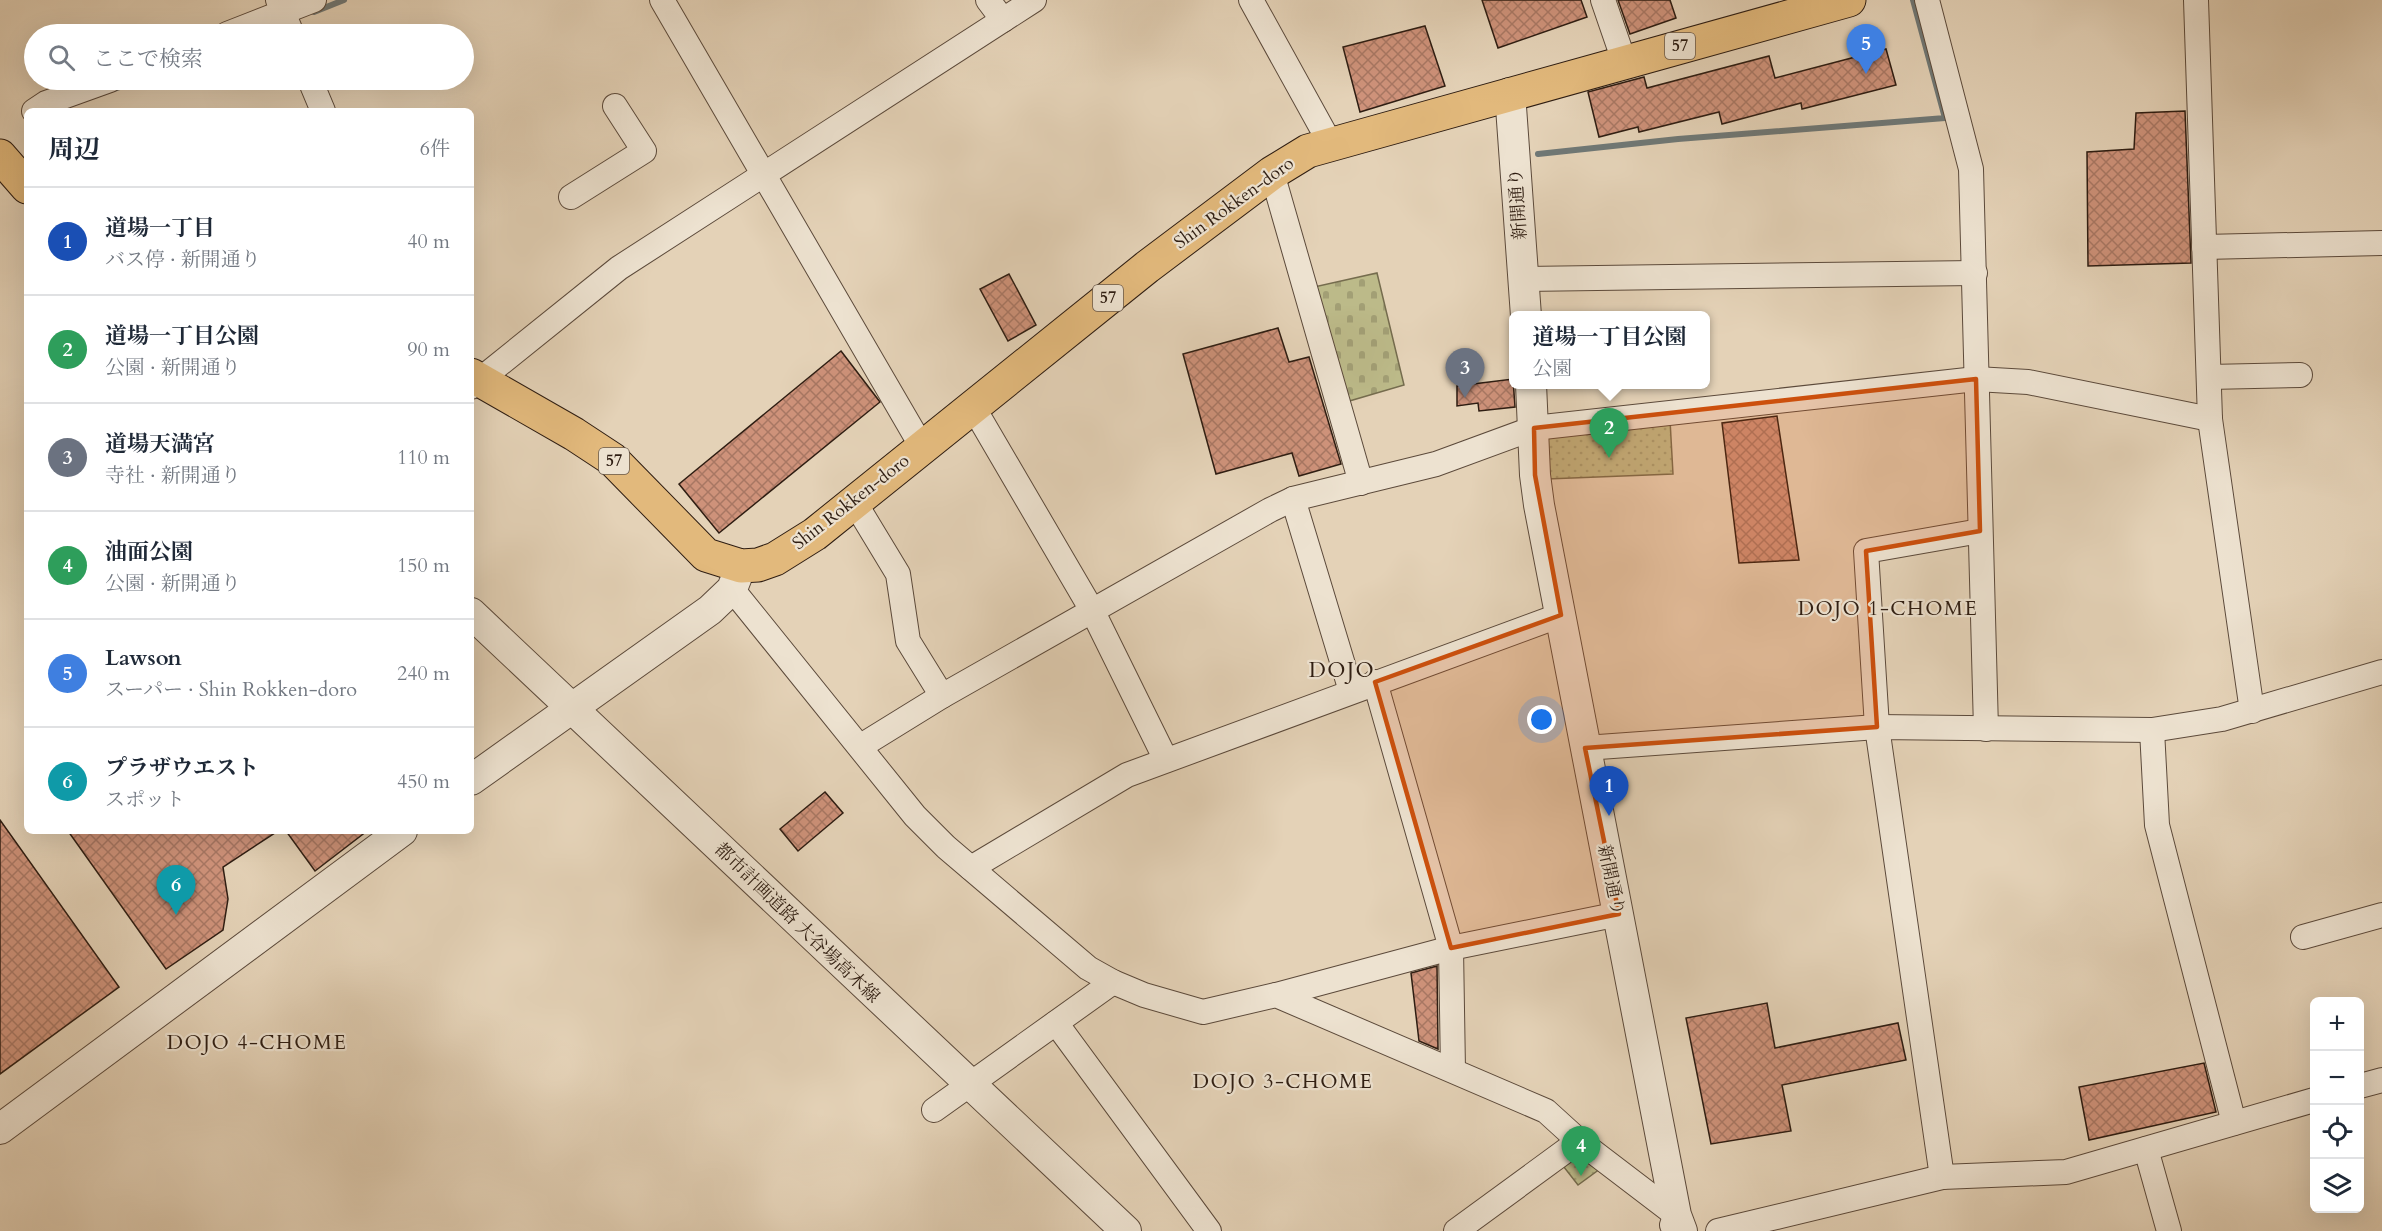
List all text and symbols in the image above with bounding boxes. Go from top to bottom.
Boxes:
search box [24,24,474,90]
pin: 5 [1846,25,1886,74]
road number: 57 [1665,33,1695,59]
icon: search [45,41,78,74]
text: ここで検索 [93,44,203,74]
text: 周辺 [48,132,100,167]
text: 6件 [420,135,450,162]
street label: Shin Rokken-doro [1169,151,1299,255]
street label: 新開通り [1503,167,1533,241]
text: 道場一丁目 [105,213,215,243]
text: 1 [62,228,73,255]
text: 40 m [407,228,450,255]
text: バス停 · 新開通り [105,246,261,273]
road number: 57 [1093,285,1123,311]
popup [1509,311,1710,389]
text: 道場一丁目公園 [105,321,259,351]
text: 道場一丁目公園 [1532,322,1687,352]
text: 2 [62,336,73,363]
text: 90 m [407,336,450,363]
pin: 3 [1446,348,1484,398]
text: 公園 · 新開通り [105,354,241,381]
text: 公園 [1532,355,1572,382]
pin: 2 [1590,408,1628,458]
text: 道場天満宮 [105,429,215,459]
text: 3 [62,444,73,471]
text: 110 m [397,444,450,471]
road number: 57 [599,448,629,474]
street label: Shin Rokken-doro [787,448,915,556]
text: 寺社 · 新開通り [105,462,241,489]
text: 油面公園 [105,537,193,567]
text: 4 [62,552,73,579]
text: 150 m [397,552,450,579]
text: 公園 · 新開通り [105,570,241,597]
district label: DOJO 1-CHOME [1798,595,1978,622]
text: Lawson [105,643,182,673]
district label: DOJO [1309,656,1375,685]
text: 5 [62,660,73,687]
text: 240 m [397,660,450,687]
text: スーパー · Shin Rokken-doro [105,676,357,703]
your location [1527,705,1556,734]
text: プラザウエスト [105,753,259,783]
pin: 1 [1590,766,1628,816]
text: 6 [62,768,73,795]
text: 450 m [397,768,450,795]
text: スポット [105,786,185,813]
street label: 都市計画道路 大谷場高木線 [709,837,885,1009]
street label: 新開通り [1591,842,1631,918]
pin: 6 [156,866,195,915]
map controls [2310,997,2364,1213]
button: + [2310,997,2364,1051]
district label: DOJO 4-CHOME [167,1029,347,1056]
button: − [2310,1051,2364,1105]
district label: DOJO 3-CHOME [1193,1068,1373,1095]
button: locate [2310,1105,2364,1159]
pin: 4 [1562,1126,1600,1176]
button: layers [2310,1159,2364,1213]

